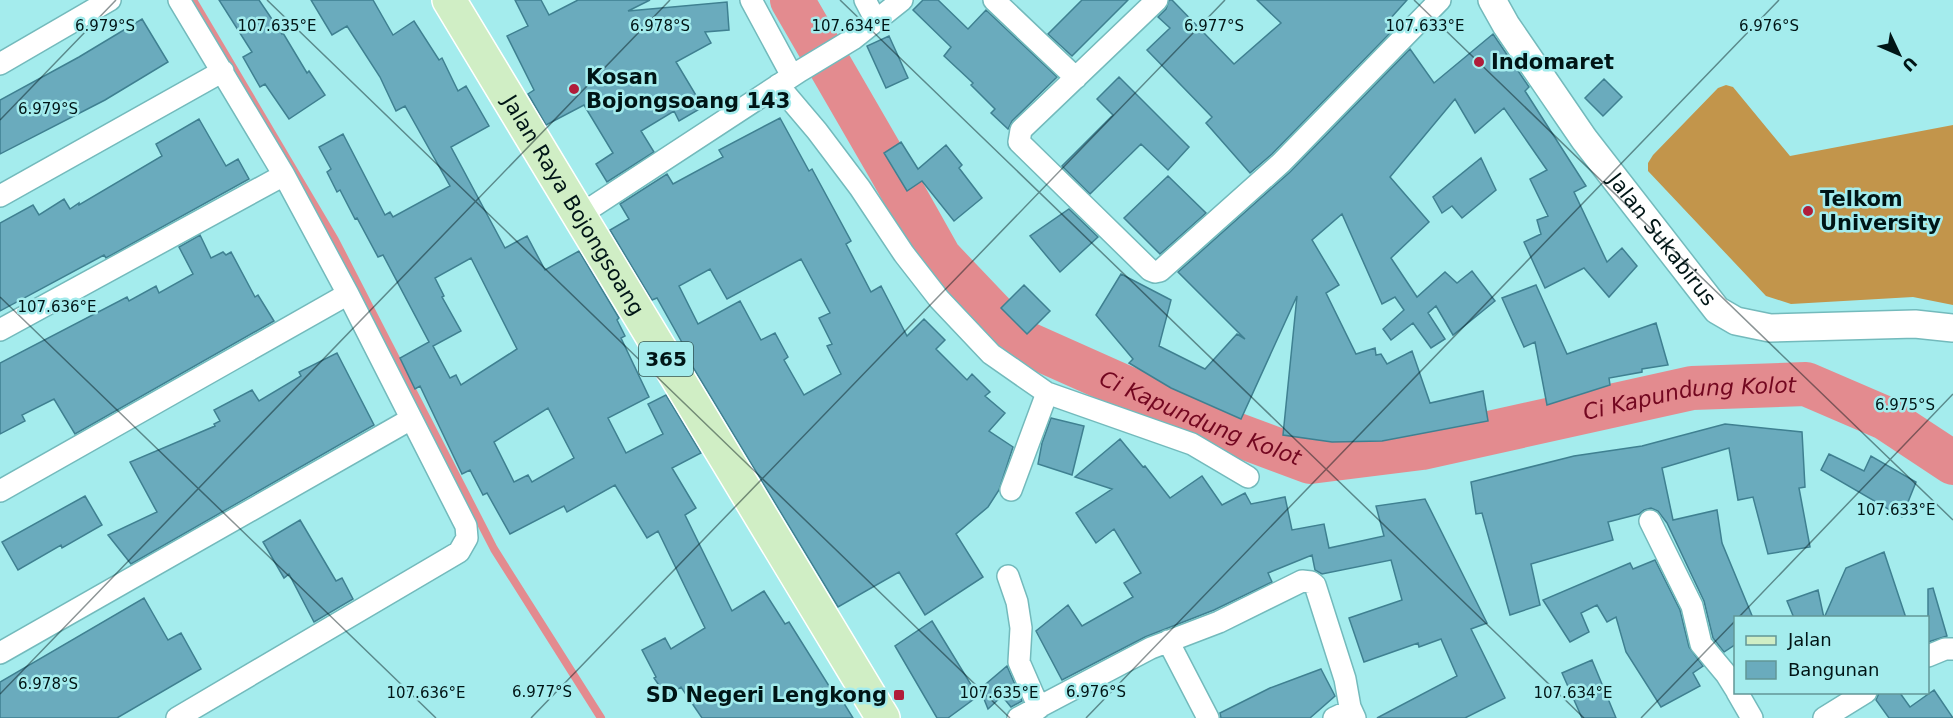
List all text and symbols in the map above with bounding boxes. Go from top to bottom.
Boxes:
text: 6.979°S [75,17,135,35]
text: 107.635°E [237,17,317,35]
text: 6.978°S [630,17,690,35]
text: 107.634°E [811,17,891,35]
text: 6.977°S [1184,17,1244,35]
text: 107.633°E [1385,17,1465,35]
text: 6.976°S [1739,17,1799,35]
north arrow [1869,24,1929,84]
place label: Indomaret [1491,50,1614,74]
text: U [1898,53,1921,75]
marker: Indomaret [1472,55,1486,69]
place label: Kosan Bojongsoang 143 [586,65,790,113]
marker: Kosan Bojongsoang 143 [567,82,581,96]
street label: Jalan Raya Bojongsoang [496,89,649,320]
text: 6.979°S [18,100,78,118]
street label: Jalan Sukabirus [1602,167,1721,310]
place label: Telkom University [1820,187,1941,235]
marker: Telkom University [1801,204,1815,218]
text: 107.636°E [17,298,97,316]
road number: 365 [639,342,693,376]
water label: Ci Kapundung Kolot [1096,366,1306,471]
water label: Ci Kapundung Kolot [1581,372,1798,425]
text: 6.975°S [1875,396,1935,414]
text: 107.633°E [1856,501,1936,519]
legend [1734,616,1929,694]
text: Jalan [1787,629,1832,650]
text: Bangunan [1788,659,1879,680]
text: 6.978°S [18,675,78,693]
text: 6.977°S [512,683,572,701]
place label: SD Negeri Lengkong [646,683,887,707]
text: 6.976°S [1066,683,1126,701]
text: 107.636°E [386,684,466,702]
text: 107.635°E [959,684,1039,702]
text: 107.634°E [1533,684,1613,702]
marker: SD Negeri Lengkong [892,688,906,702]

